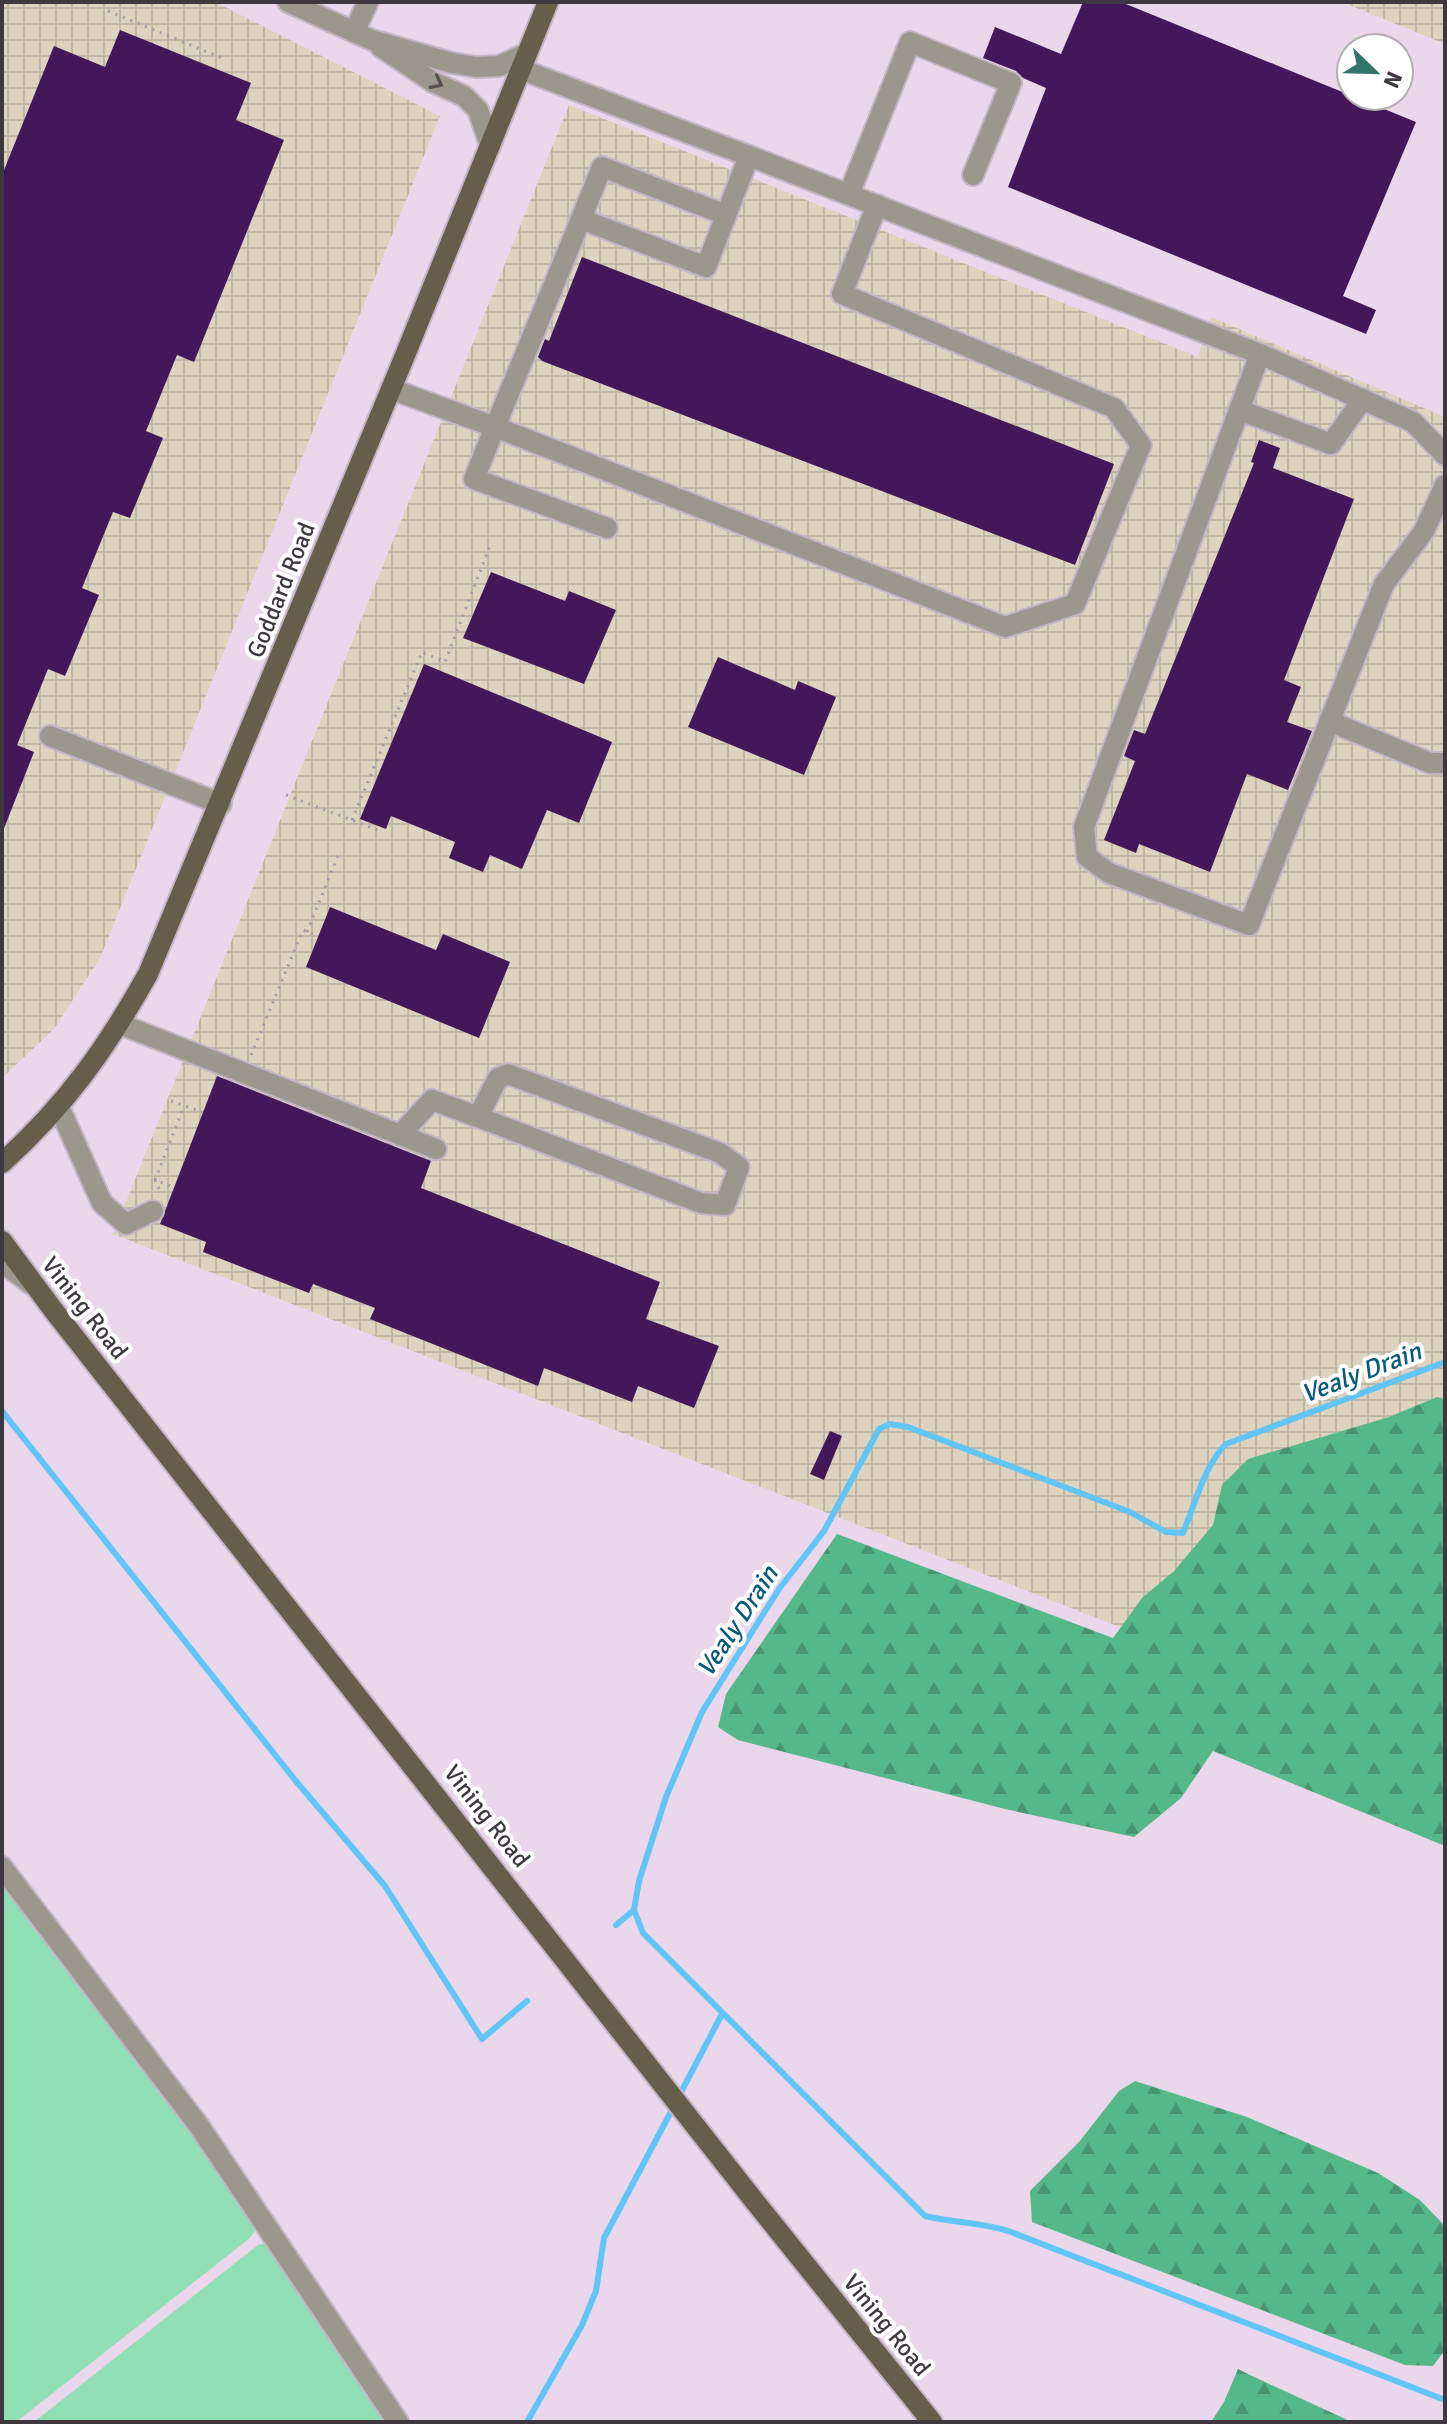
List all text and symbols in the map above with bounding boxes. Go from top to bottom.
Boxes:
north arrow [1335,32,1415,112]
text: N [1378,67,1408,92]
one-way arrow [428,73,443,88]
street label: Goddard Road [240,518,322,662]
street label: Vining Road [36,1251,134,1365]
water label: Vealy Drain [1297,1335,1427,1410]
water label: Vealy Drain [690,1559,786,1683]
street label: Vining Road [438,1759,536,1873]
street label: Vining Road [837,2268,937,2382]

